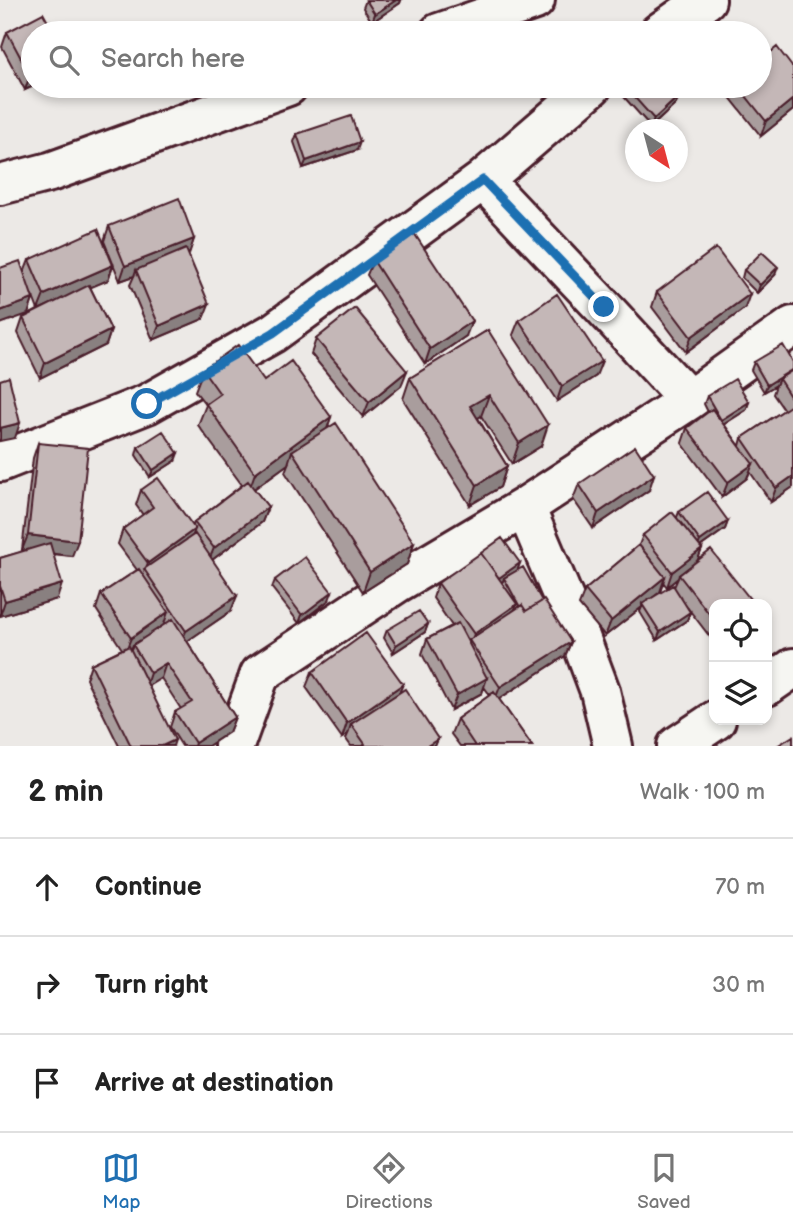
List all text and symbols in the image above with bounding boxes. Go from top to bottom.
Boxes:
search box [21,21,772,98]
icon: search [45,41,83,79]
text: Search here [101,44,245,75]
north arrow [625,119,688,182]
route end [588,291,619,322]
route start [131,388,162,419]
map controls [709,599,772,725]
button: locate [709,599,772,662]
button: layers [709,662,772,725]
text: 2 min [28,774,104,810]
text: Walk · 100 m [640,778,765,806]
icon: ahead [28,868,66,906]
text: Continue [95,872,202,903]
text: 70 m [715,873,765,901]
icon: right [28,966,66,1004]
text: Turn right [95,970,208,1001]
text: 30 m [712,971,765,999]
icon: arrive [28,1064,66,1102]
text: Arrive at destination [95,1068,334,1099]
tab: Map [102,1149,141,1214]
tab: Directions [345,1149,433,1214]
tab: Saved [637,1149,691,1214]

